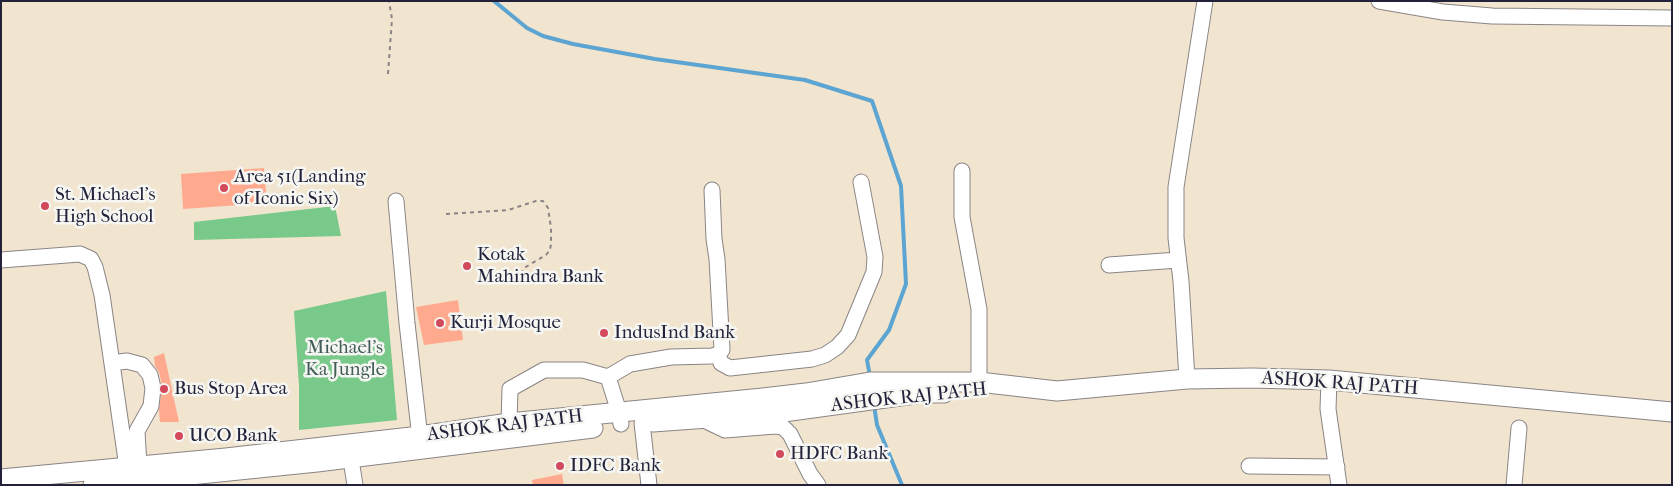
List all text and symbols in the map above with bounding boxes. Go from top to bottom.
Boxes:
place label: Area 51(Landing of Iconic Six) [234,166,365,210]
marker: Area 51(Landing of Iconic Six) [218,182,230,194]
place label: St. Michael's High School [55,184,155,228]
marker: St. Michael's High School [39,200,51,212]
place label: Kotak Mahindra Bank [477,244,604,288]
marker: Kotak Mahindra Bank [461,260,473,272]
place label: Kurji Mosque [450,312,561,334]
marker: Kurji Mosque [434,317,446,329]
place label: IndusInd Bank [614,322,735,344]
marker: IndusInd Bank [598,327,610,339]
park label: Michael's Ka Jungle [305,337,385,381]
street label: ASHOK RAJ PATH [1261,367,1419,401]
place label: Bus Stop Area [174,378,287,400]
street label: ASHOK RAJ PATH [830,378,988,418]
marker: Bus Stop Area [158,383,170,395]
street label: ASHOK RAJ PATH [426,405,584,447]
place label: UCO Bank [189,425,278,447]
marker: UCO Bank [173,430,185,442]
place label: HDFC Bank [790,443,888,465]
marker: HDFC Bank [774,448,786,460]
place label: IDFC Bank [570,455,661,477]
marker: IDFC Bank [554,460,566,472]

